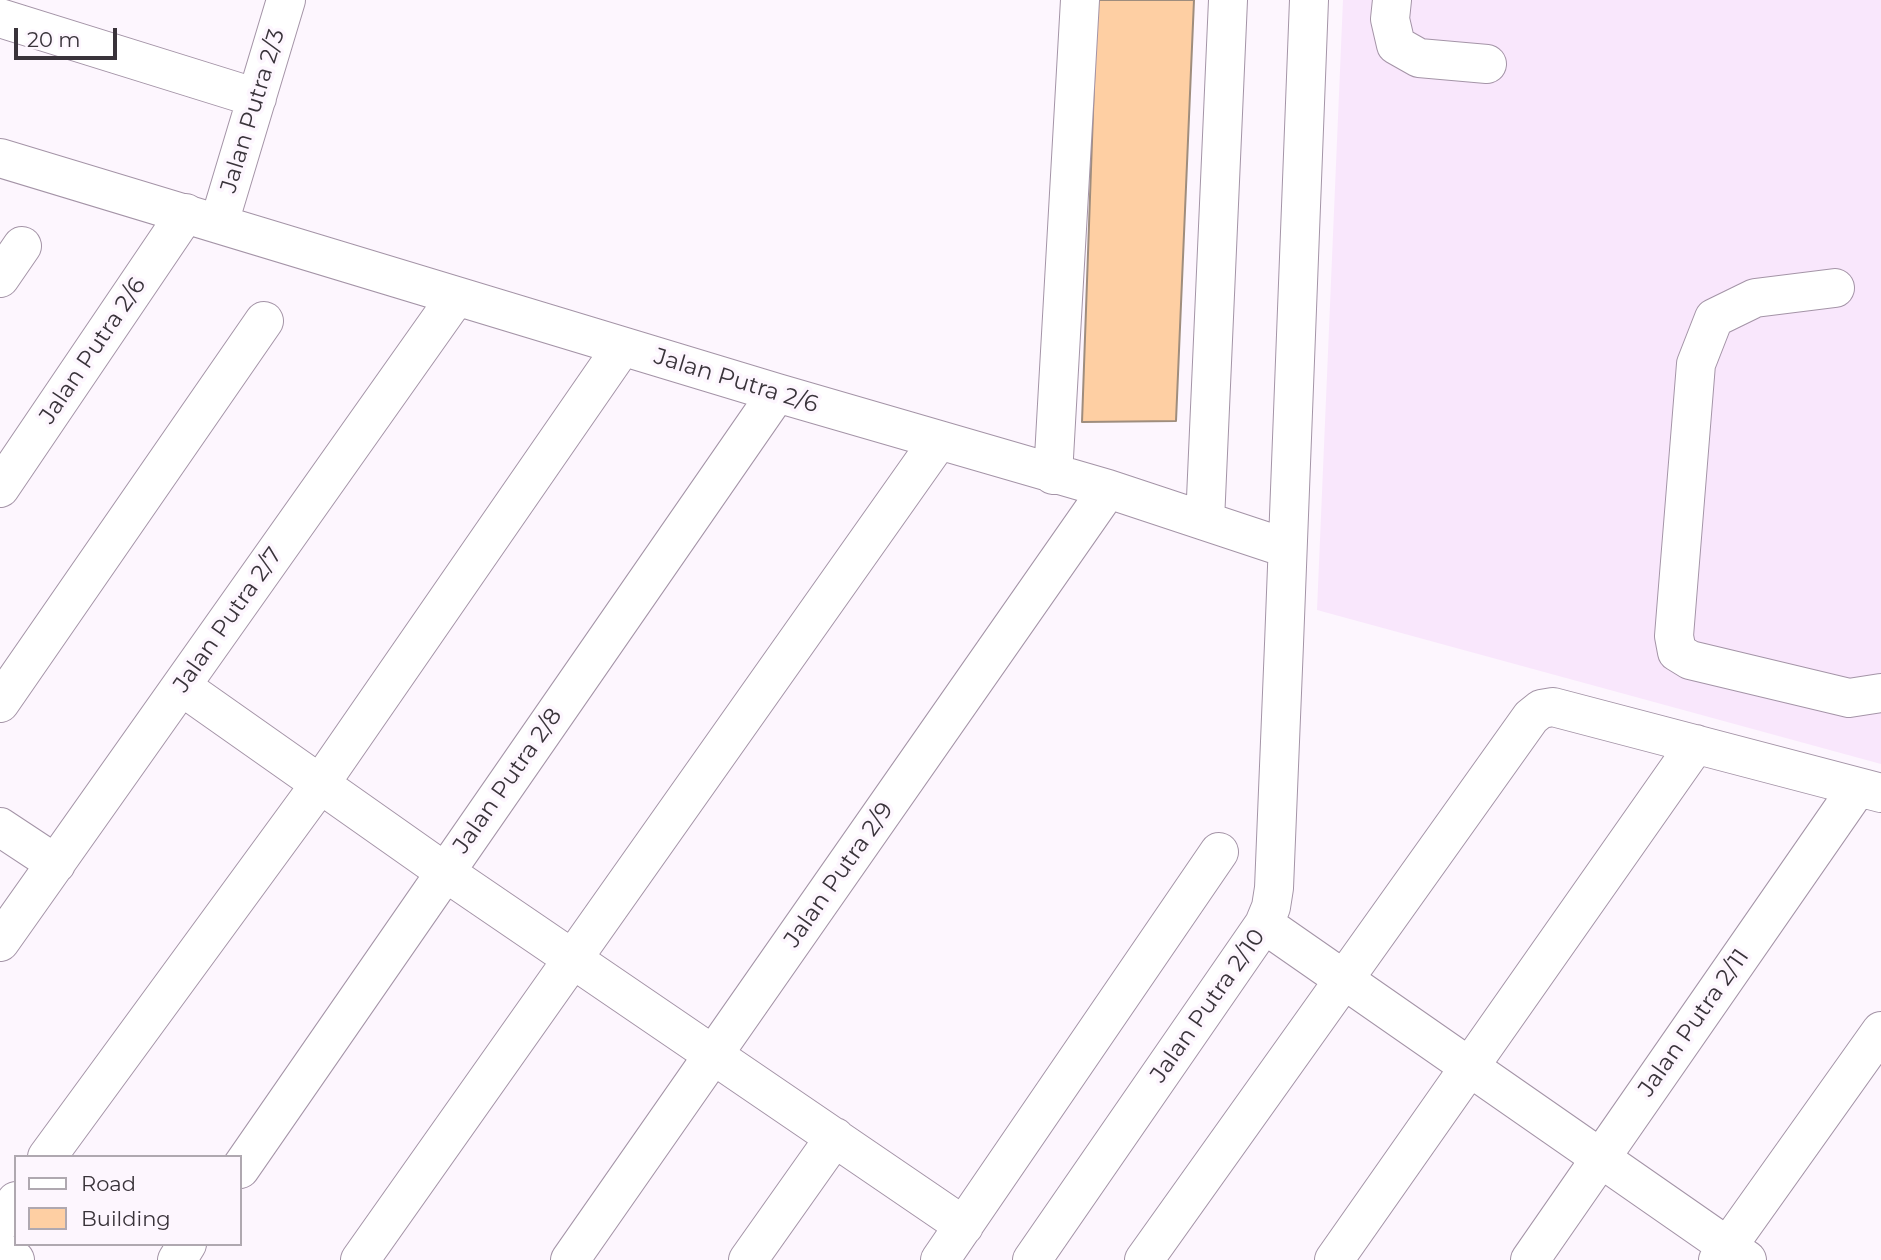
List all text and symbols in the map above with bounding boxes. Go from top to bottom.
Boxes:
scale bar [18,14,121,58]
street label: Jalan Putra 2/3 [215,26,291,196]
text: 20 m [27,27,81,52]
street label: Jalan Putra 2/6 [34,273,152,429]
street label: Jalan Putra 2/6 [651,343,821,419]
street label: Jalan Putra 2/7 [168,542,288,698]
street label: Jalan Putra 2/8 [448,703,568,859]
street label: Jalan Putra 2/9 [779,797,899,953]
street label: Jalan Putra 2/10 [1145,924,1271,1088]
street label: Jalan Putra 2/11 [1633,944,1755,1102]
legend [14,1155,242,1246]
text: Road [81,1171,136,1196]
text: Building [81,1206,171,1231]

